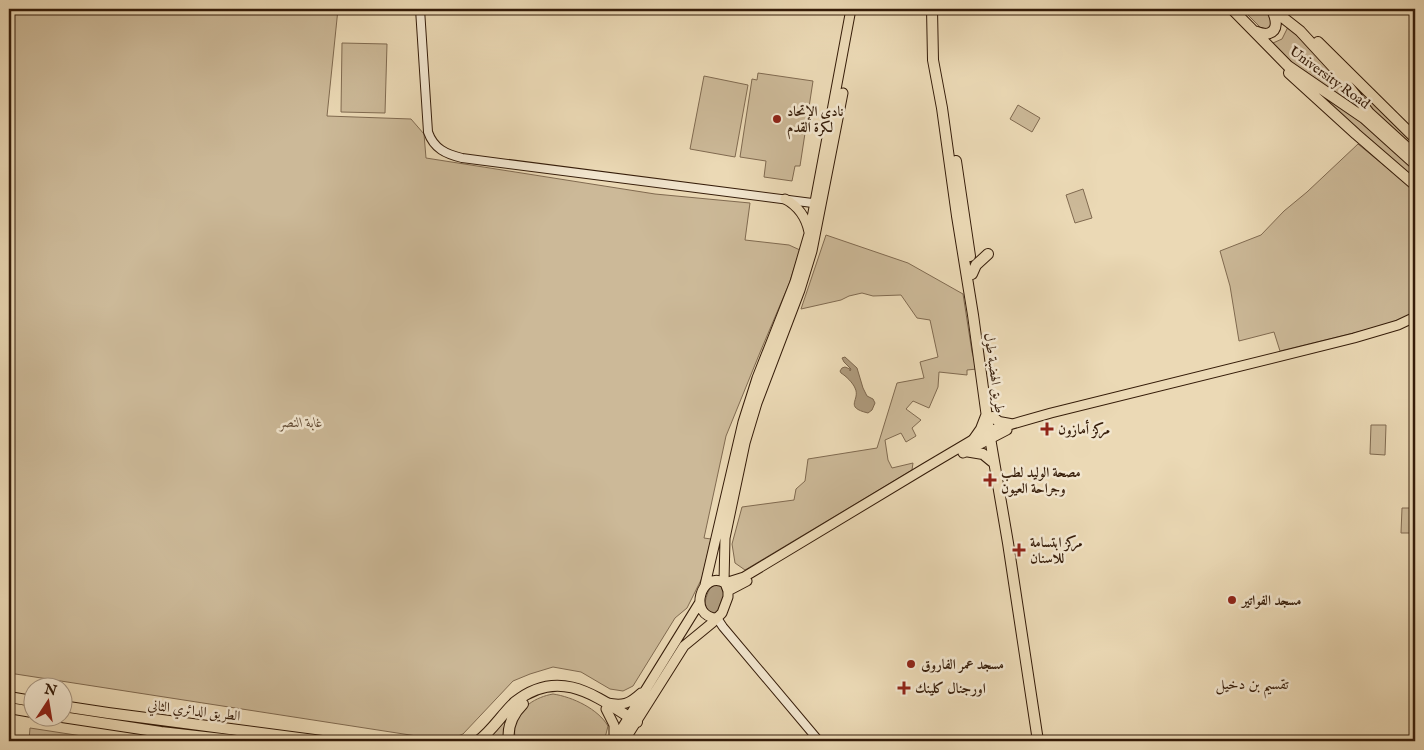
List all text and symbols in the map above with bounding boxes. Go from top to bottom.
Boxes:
street label: University Road [1286,43,1374,113]
place label: نادي الإتحاد لكرة القدم [787,103,844,140]
marker: نادي الإتحاد لكرة القدم [771,113,783,125]
street label: طريق الهضبة طول [979,332,1009,415]
park label: غابة النصر [278,414,323,432]
place label: مركز أمازون [1058,419,1110,439]
marker: مركز أمازون [1040,422,1054,436]
place label: مصحة الوليد لطب وجراحة العيون [1001,464,1081,498]
marker: مصحة الوليد لطب وجراحة العيون [983,473,997,487]
place label: مركز ابتسامة للاسنان [1030,534,1083,568]
marker: مركز ابتسامة للاسنان [1012,543,1026,557]
place label: مسجد الفواتير [1240,592,1302,610]
marker: مسجد الفواتير [1226,594,1238,606]
place label: مسجد عمر الفاروق [921,656,1004,674]
marker: مسجد عمر الفاروق [905,658,917,670]
district label: تقسيم بن دخيل [1215,675,1289,699]
north arrow [22,678,72,728]
text: N [42,680,58,700]
place label: اورجنال كلينك [915,680,986,698]
marker: اورجنال كلينك [897,681,911,695]
street label: الطريق الدائري الثاني [146,696,241,728]

